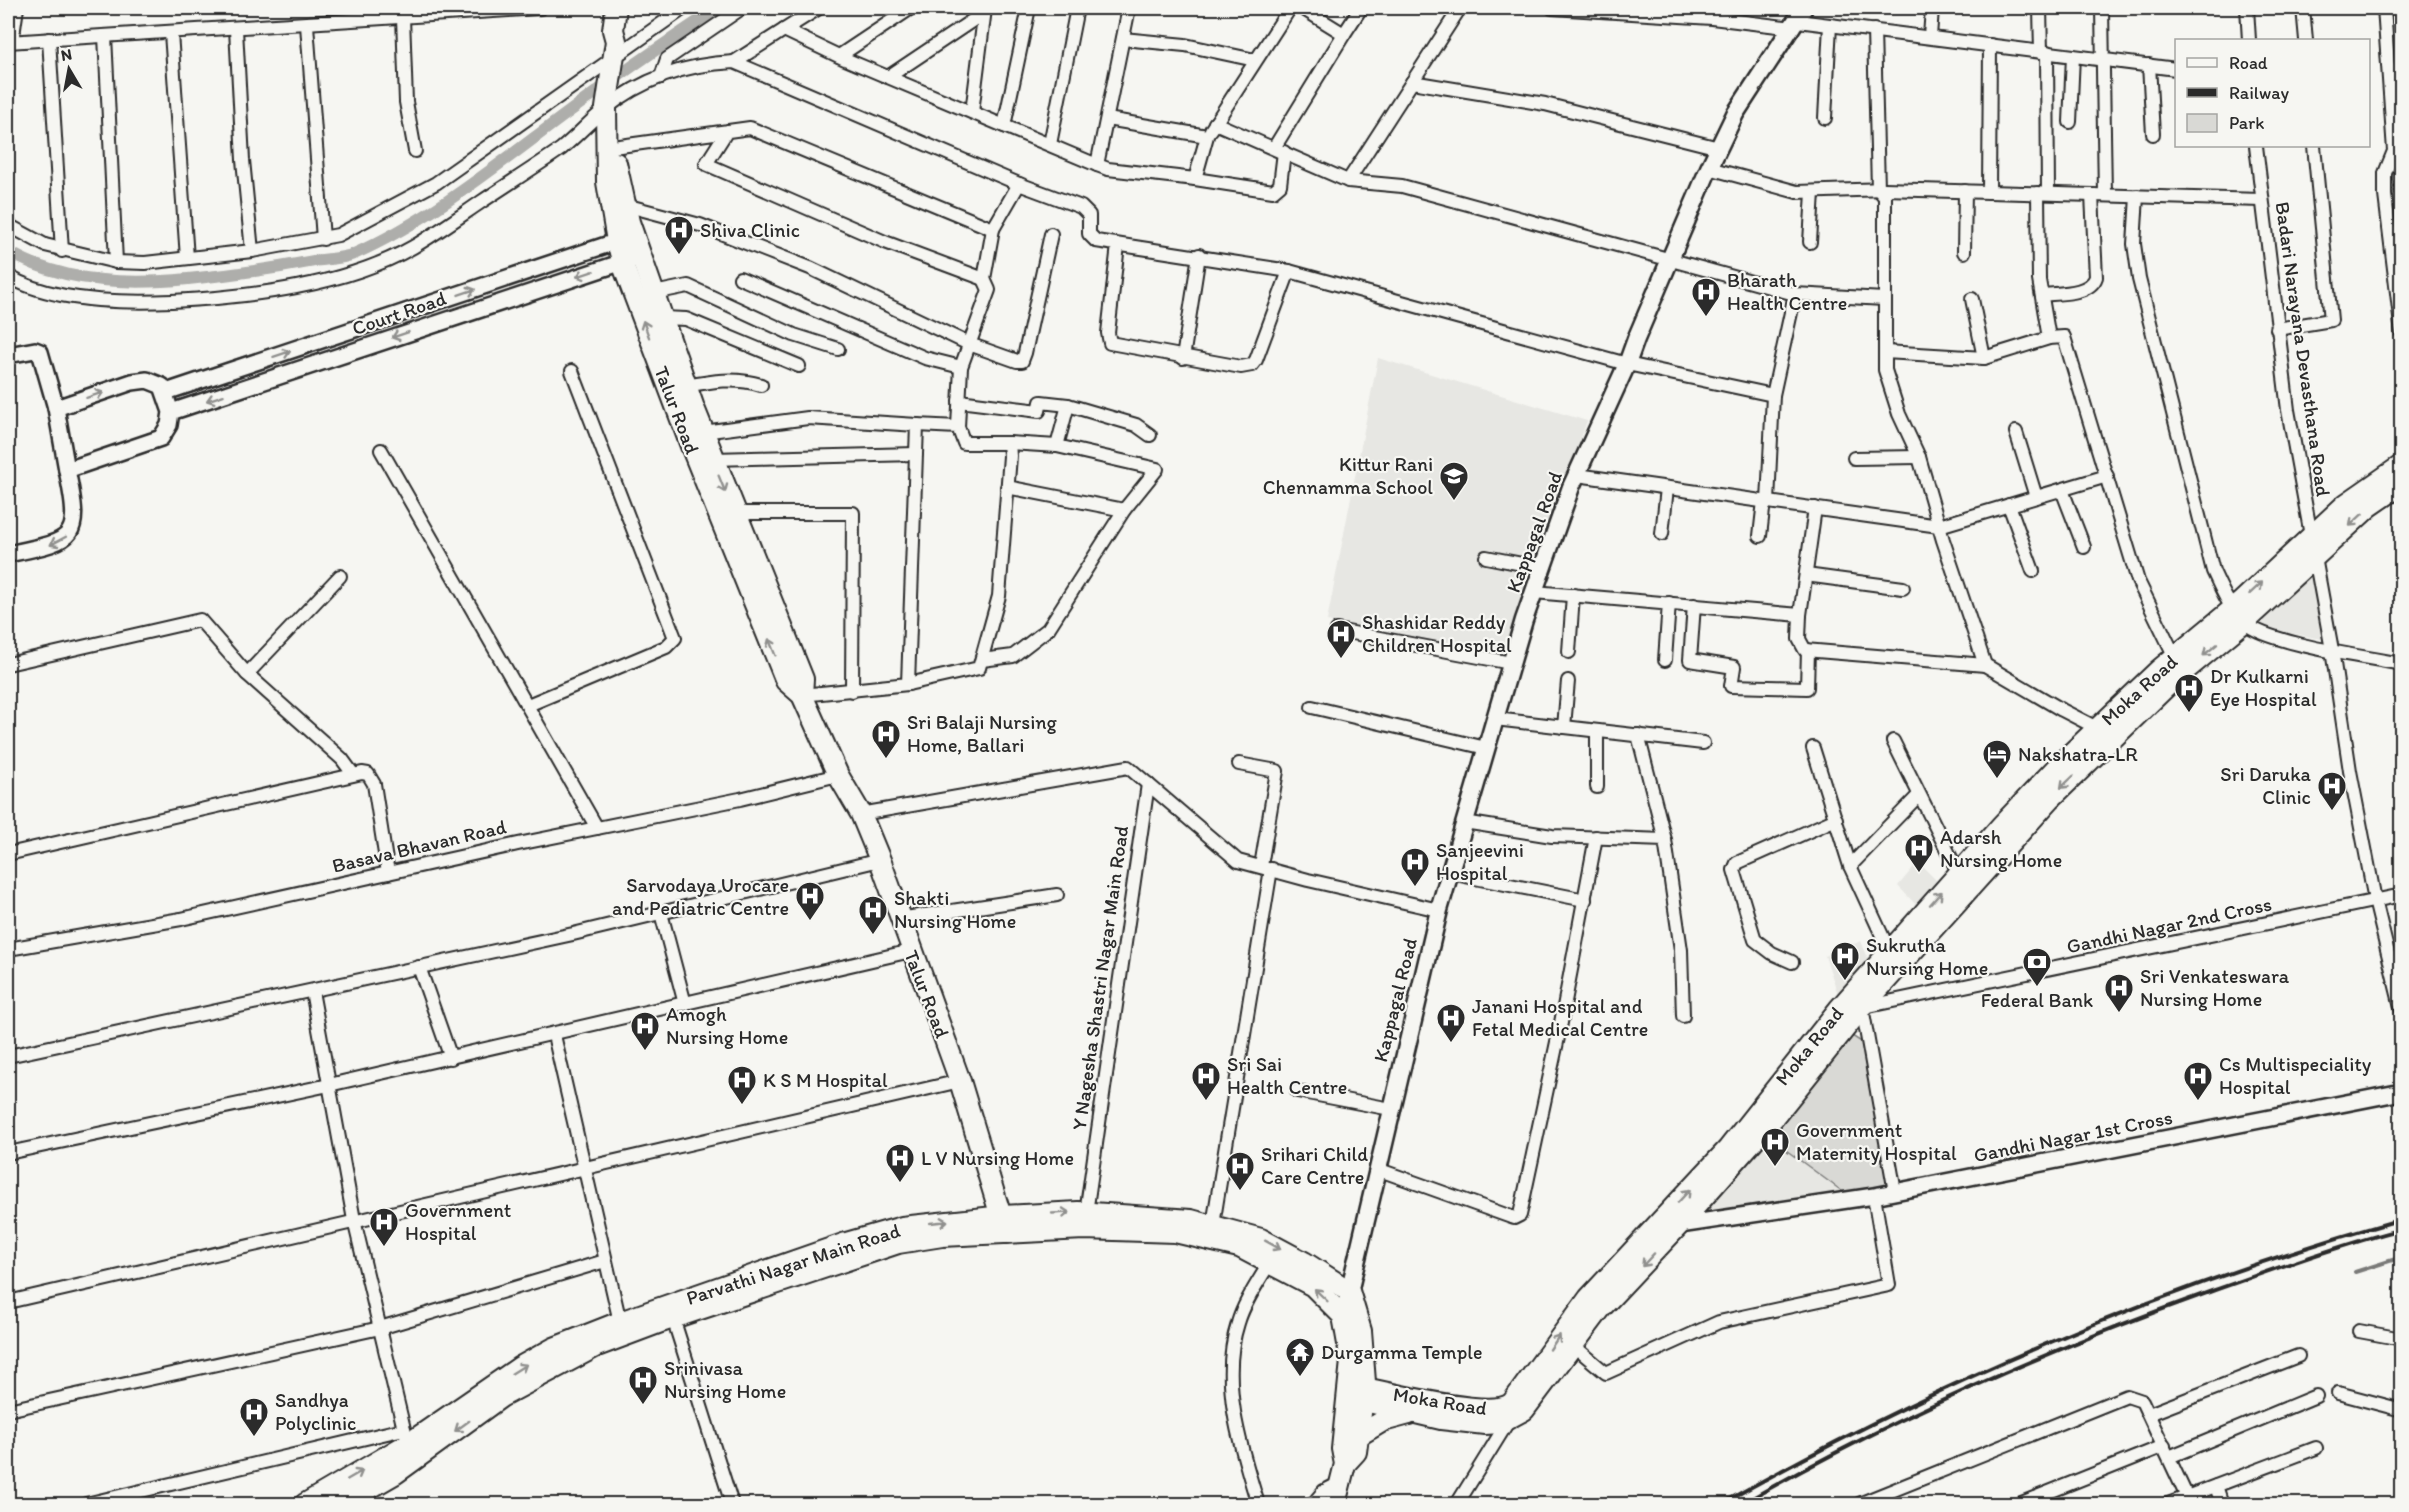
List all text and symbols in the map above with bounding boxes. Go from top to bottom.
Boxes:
north arrow [39,39,99,99]
legend [2175,39,2370,147]
text: N [60,44,73,65]
text: Road [2229,52,2268,74]
text: Railway [2229,82,2290,104]
text: Park [2229,112,2264,134]
street label: Badari Narayana Devasthana Road [2270,200,2336,498]
hospital icon: Shiva Clinic [663,214,695,256]
place label: Shiva Clinic [700,218,800,242]
place label: Bharath Health Centre [1727,268,1847,315]
one-way arrow [576,269,595,280]
hospital icon: Bharath Health Centre [1690,276,1722,318]
street label: Court Road [349,286,449,340]
one-way arrow [457,286,476,297]
one-way arrow [640,320,651,339]
one-way arrow [391,331,410,342]
one-way arrow [272,348,291,359]
street label: Talur Road [649,363,705,457]
one-way arrow [85,389,104,400]
one-way arrow [206,393,225,404]
place label: Kittur Rani Chennamma School [1263,452,1433,499]
school or university icon: Kittur Rani Chennamma School [1438,460,1470,502]
street label: Kappagal Road [1501,468,1567,596]
one-way arrow [718,474,729,493]
one-way arrow [2348,513,2363,527]
one-way arrow [49,535,67,547]
one-way arrow [2249,581,2264,595]
place label: Shashidar Reddy Children Hospital [1362,610,1512,657]
hospital icon: Shashidar Reddy Children Hospital [1325,618,1357,660]
one-way arrow [766,638,777,656]
one-way arrow [2202,643,2218,656]
street label: Moka Road [2096,649,2182,730]
place label: Dr Kulkarni Eye Hospital [2210,664,2317,711]
hospital icon: Dr Kulkarni Eye Hospital [2173,672,2205,714]
place label: Sri Balaji Nursing Home, Ballari [907,710,1058,757]
hospital icon: Sri Balaji Nursing Home, Ballari [870,718,902,760]
hotel icon: Nakshatra-LR [1981,738,2013,780]
place label: Nakshatra-LR [2018,742,2138,766]
place label: Sri Daruka Clinic [2220,762,2312,809]
hospital icon: Sri Daruka Clinic [2316,770,2348,812]
one-way arrow [2060,775,2075,790]
street label: Basava Bhavan Road [330,814,508,878]
street label: Y Nagesha Shastri Nagar Main Road [1067,824,1133,1132]
place label: Adarsh Nursing Home [1940,825,2062,872]
hospital icon: Adarsh Nursing Home [1903,832,1935,874]
place label: Sanjeevini Hospital [1436,838,1524,885]
hospital icon: Sanjeevini Hospital [1399,846,1431,888]
place label: Sarvodaya Urocare and Pediatric Centre [612,873,789,920]
hospital icon: Sarvodaya Urocare and Pediatric Centre [794,880,826,922]
place label: Shakti Nursing Home [894,886,1016,933]
one-way arrow [1929,891,1943,906]
street label: Gandhi Nagar 2nd Cross [2064,892,2274,958]
hospital icon: Shakti Nursing Home [857,894,889,936]
place label: Sukrutha Nursing Home [1866,933,1988,980]
street label: Kappagal Road [1368,935,1422,1065]
hospital icon: Sukrutha Nursing Home [1829,940,1861,982]
bank icon: Federal Bank [2021,946,2053,988]
street label: Talur Road [899,947,955,1041]
place label: Sri Venkateswara Nursing Home [2140,964,2290,1011]
hospital icon: Sri Venkateswara Nursing Home [2103,972,2135,1014]
place label: Federal Bank [1981,988,2093,1012]
place label: Janani Hospital and Fetal Medical Centre [1472,994,1648,1041]
place label: Amogh Nursing Home [666,1002,788,1049]
hospital icon: Janani Hospital and Fetal Medical Centre [1435,1002,1467,1044]
street label: Moka Road [1770,1002,1848,1090]
hospital icon: Amogh Nursing Home [629,1010,661,1052]
place label: Sri Sai Health Centre [1227,1052,1347,1099]
place label: Cs Multispeciality Hospital [2219,1052,2372,1099]
hospital icon: Sri Sai Health Centre [1190,1060,1222,1102]
hospital icon: Cs Multispeciality Hospital [2182,1060,2214,1102]
hospital icon: K S M Hospital [726,1064,758,1106]
place label: K S M Hospital [763,1068,888,1092]
street label: Gandhi Nagar 1st Cross [1972,1105,2174,1167]
place label: Government Maternity Hospital [1796,1118,1957,1165]
hospital icon: Government Maternity Hospital [1759,1126,1791,1168]
hospital icon: L V Nursing Home [884,1142,916,1184]
place label: Srihari Child Care Centre [1261,1142,1368,1189]
place label: L V Nursing Home [921,1146,1074,1170]
hospital icon: Srihari Child Care Centre [1224,1150,1256,1192]
one-way arrow [1677,1189,1691,1204]
place label: Government Hospital [405,1198,511,1245]
hospital icon: Government Hospital [368,1206,400,1248]
one-way arrow [1051,1208,1071,1219]
one-way arrow [929,1216,948,1227]
street label: Parvathi Nagar Main Road [683,1218,903,1310]
one-way arrow [1264,1239,1281,1251]
one-way arrow [1640,1252,1655,1267]
one-way arrow [1314,1287,1329,1302]
one-way arrow [1550,1334,1562,1351]
temple icon: Durgamma Temple [1284,1336,1316,1378]
place label: Durgamma Temple [1321,1340,1482,1364]
place label: Srinivasa Nursing Home [664,1356,786,1403]
one-way arrow [510,1362,527,1375]
hospital icon: Srinivasa Nursing Home [627,1364,659,1406]
street label: Moka Road [1392,1382,1489,1420]
place label: Sandhya Polyclinic [275,1388,356,1435]
hospital icon: Sandhya Polyclinic [238,1396,270,1438]
one-way arrow [454,1420,470,1432]
one-way arrow [346,1469,363,1481]

